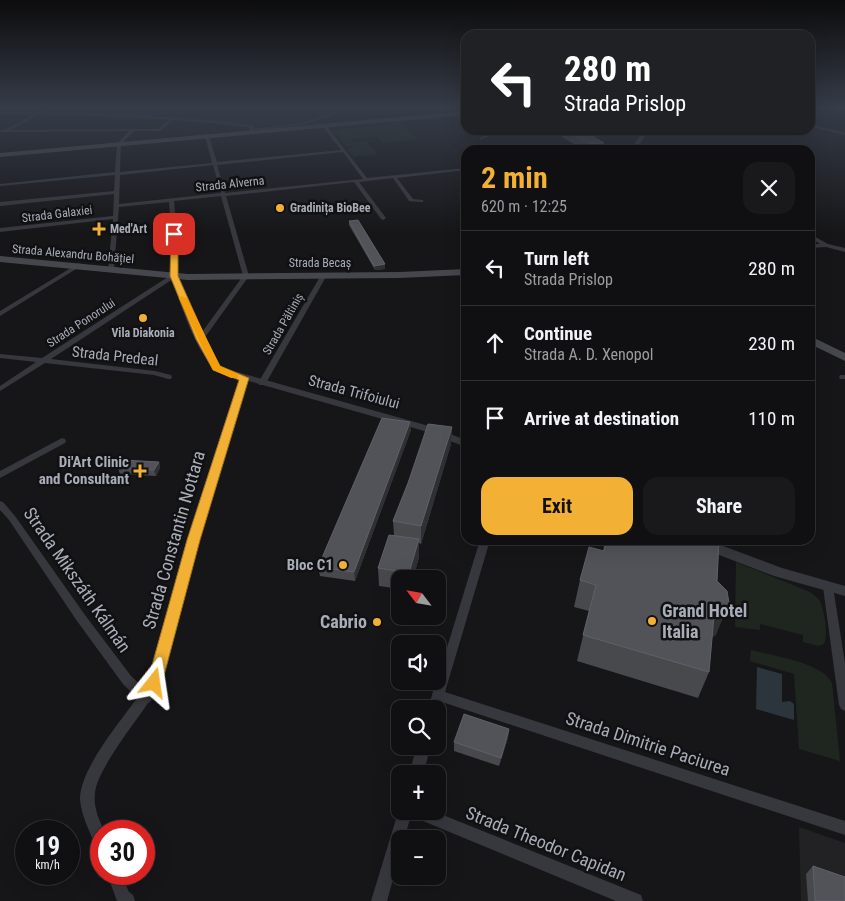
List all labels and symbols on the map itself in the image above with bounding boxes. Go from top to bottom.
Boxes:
street label: Strada Alverna [195,173,265,195]
place label: Gradinița BioBee [290,201,371,216]
marker: Gradinița BioBee [274,202,286,214]
street label: Strada Galaxiei [21,203,93,225]
pin [153,213,195,255]
marker: Med'Art [92,222,106,236]
place label: Med'Art [110,222,147,236]
street label: Strada Alexandru Bohățiel [11,242,135,267]
street label: Strada Becaș [289,256,351,271]
street label: Strada Păltiniș [260,291,307,358]
street label: Strada Ponorului [44,296,118,350]
marker: Vila Diakonia [137,312,149,324]
place label: Vila Diakonia [111,326,175,340]
street label: Strada Predeal [71,343,159,369]
street label: Strada Trifoiului [306,371,402,413]
street label: Strada Constantin Nottara [138,448,209,631]
place label: Di'Art Clinic and Consultant [39,453,129,488]
marker: Di'Art Clinic and Consultant [133,464,147,478]
street label: Strada Mikszáth Kálmán [19,503,135,656]
place label: Bloc C1 [287,556,333,574]
marker: Bloc C1 [337,559,349,571]
north arrow [391,570,446,625]
place label: Grand Hotel Italia [662,600,747,642]
place label: Cabrio [320,611,367,632]
marker: Grand Hotel Italia [646,615,658,627]
marker: Cabrio [371,616,383,628]
position arrow [127,656,179,708]
street label: Strada Dimitrie Paciurea [563,707,733,780]
street label: Strada Theodor Capidan [463,802,629,885]
speed limit sign: 30 [90,820,155,885]

